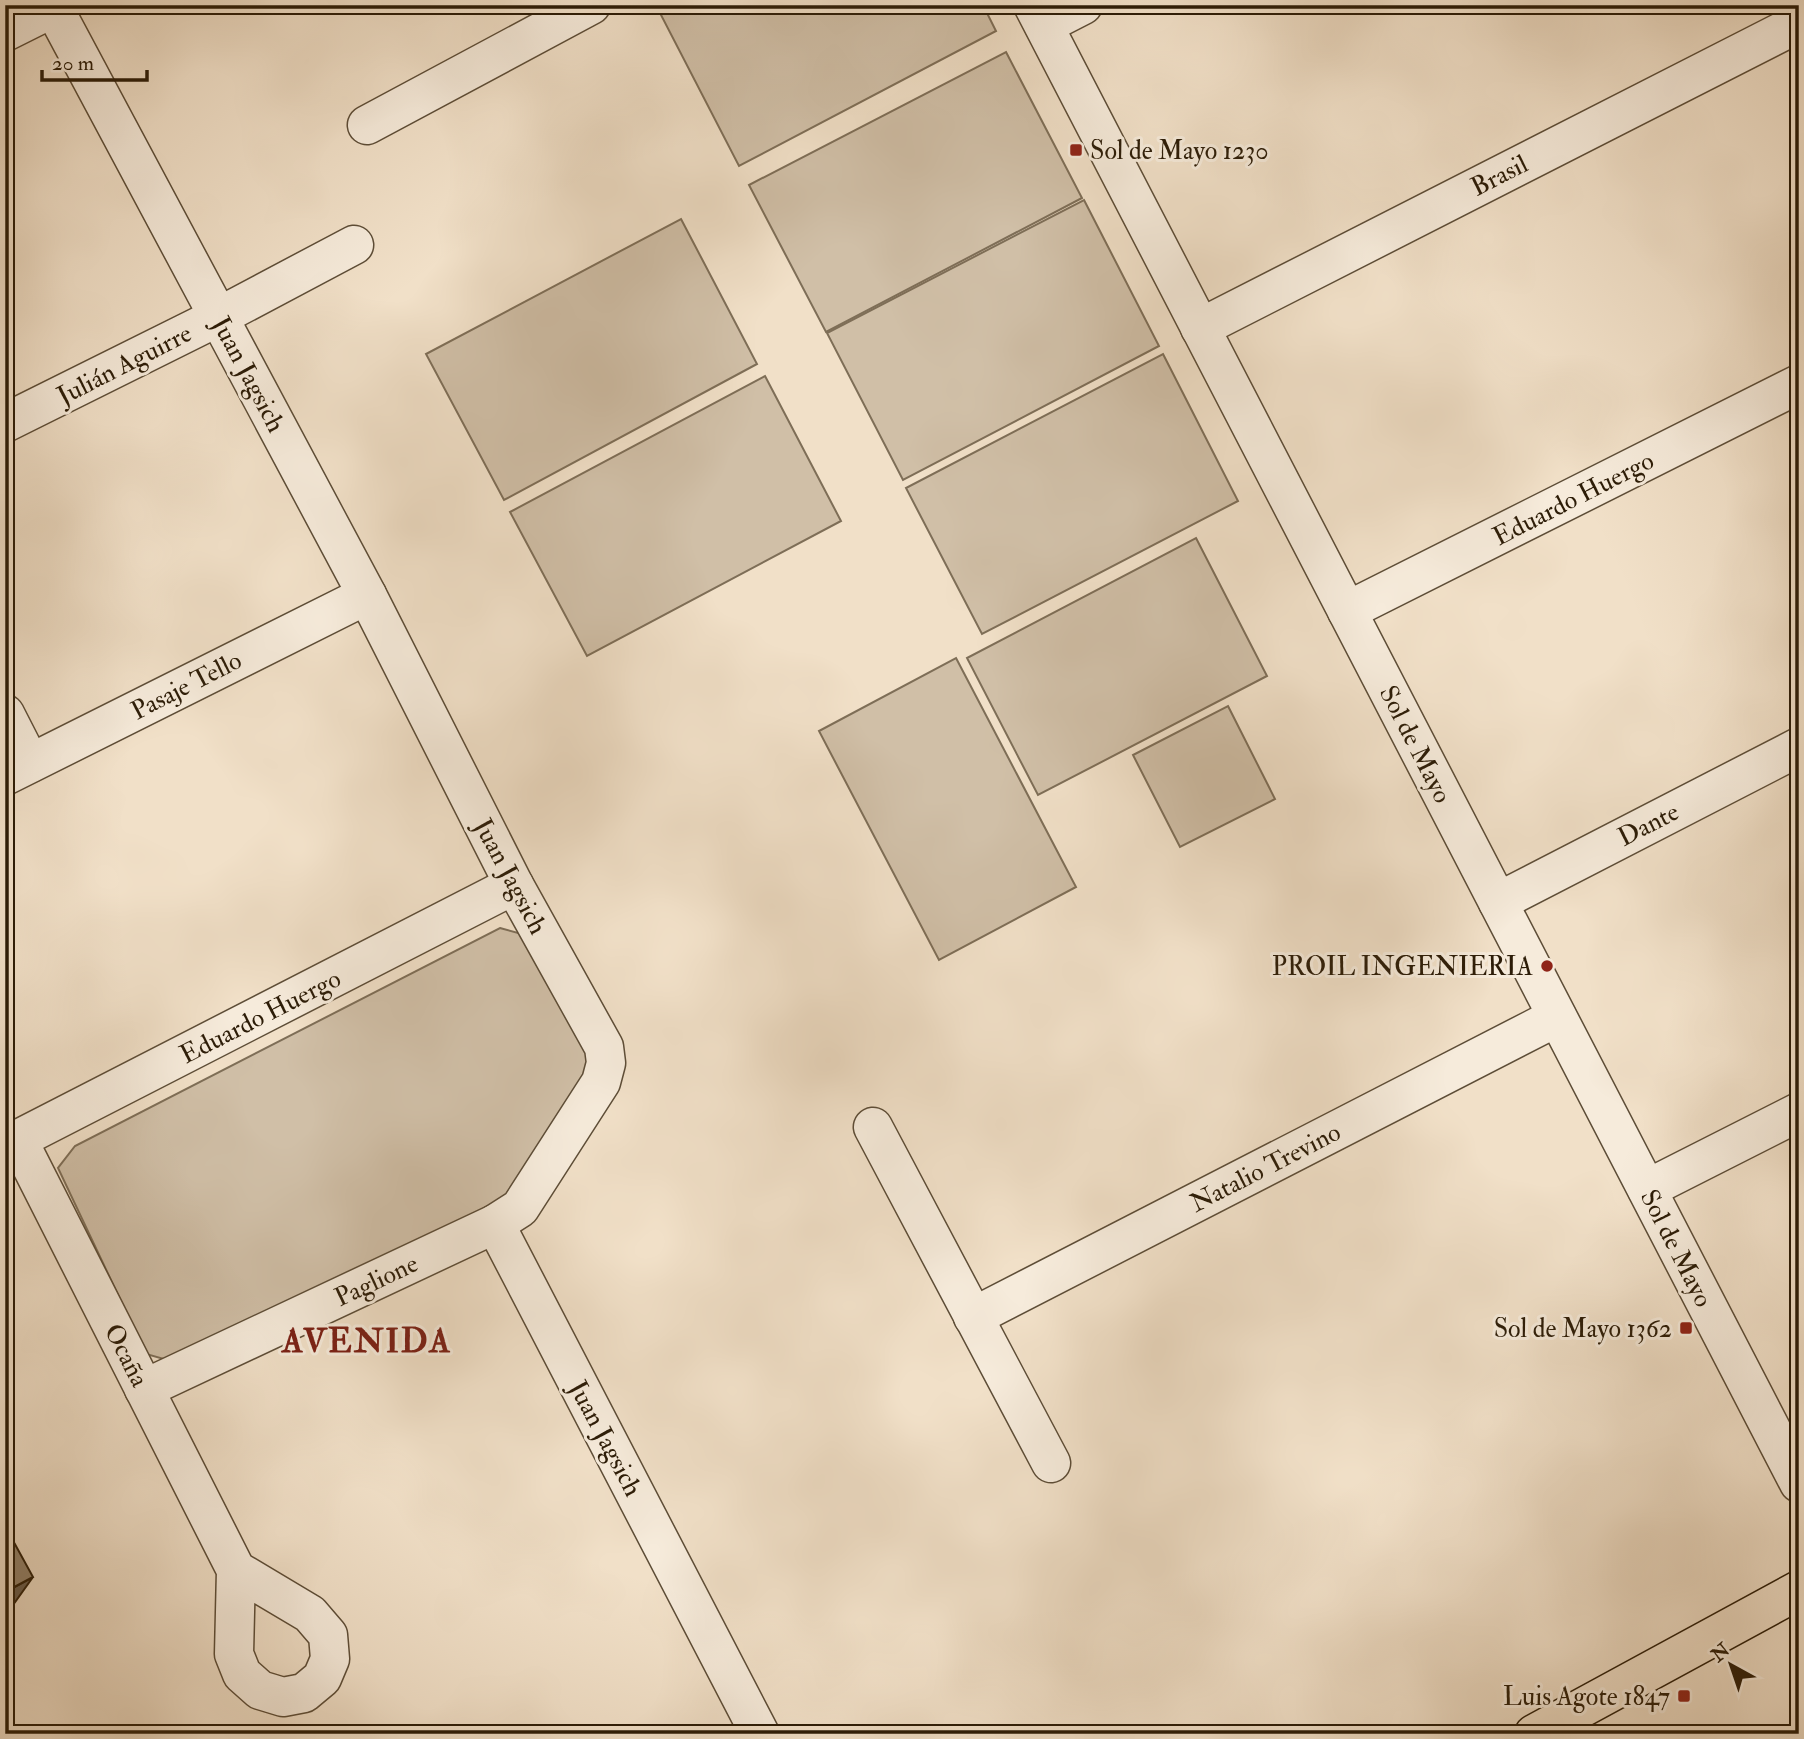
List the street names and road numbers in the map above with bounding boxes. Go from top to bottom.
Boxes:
street label: Brasil [1466,148,1534,204]
street label: Juan Jagsich [204,310,292,438]
street label: Julián Aguirre [51,317,197,413]
street label: Eduardo Huergo [1488,445,1659,553]
street label: Pasaje Tello [126,644,247,727]
street label: Sol de Mayo [1372,680,1458,808]
street label: Dante [1612,796,1685,854]
street label: Juan Jagsich [466,812,554,940]
street label: Eduardo Huergo [175,963,346,1071]
street label: Natalio Trevino [1185,1116,1346,1220]
street label: Sol de Mayo [1633,1184,1719,1312]
street label: Paglione [330,1248,423,1314]
street label: Ocaña [97,1319,156,1393]
street label: Juan Jagsich [561,1374,649,1502]

